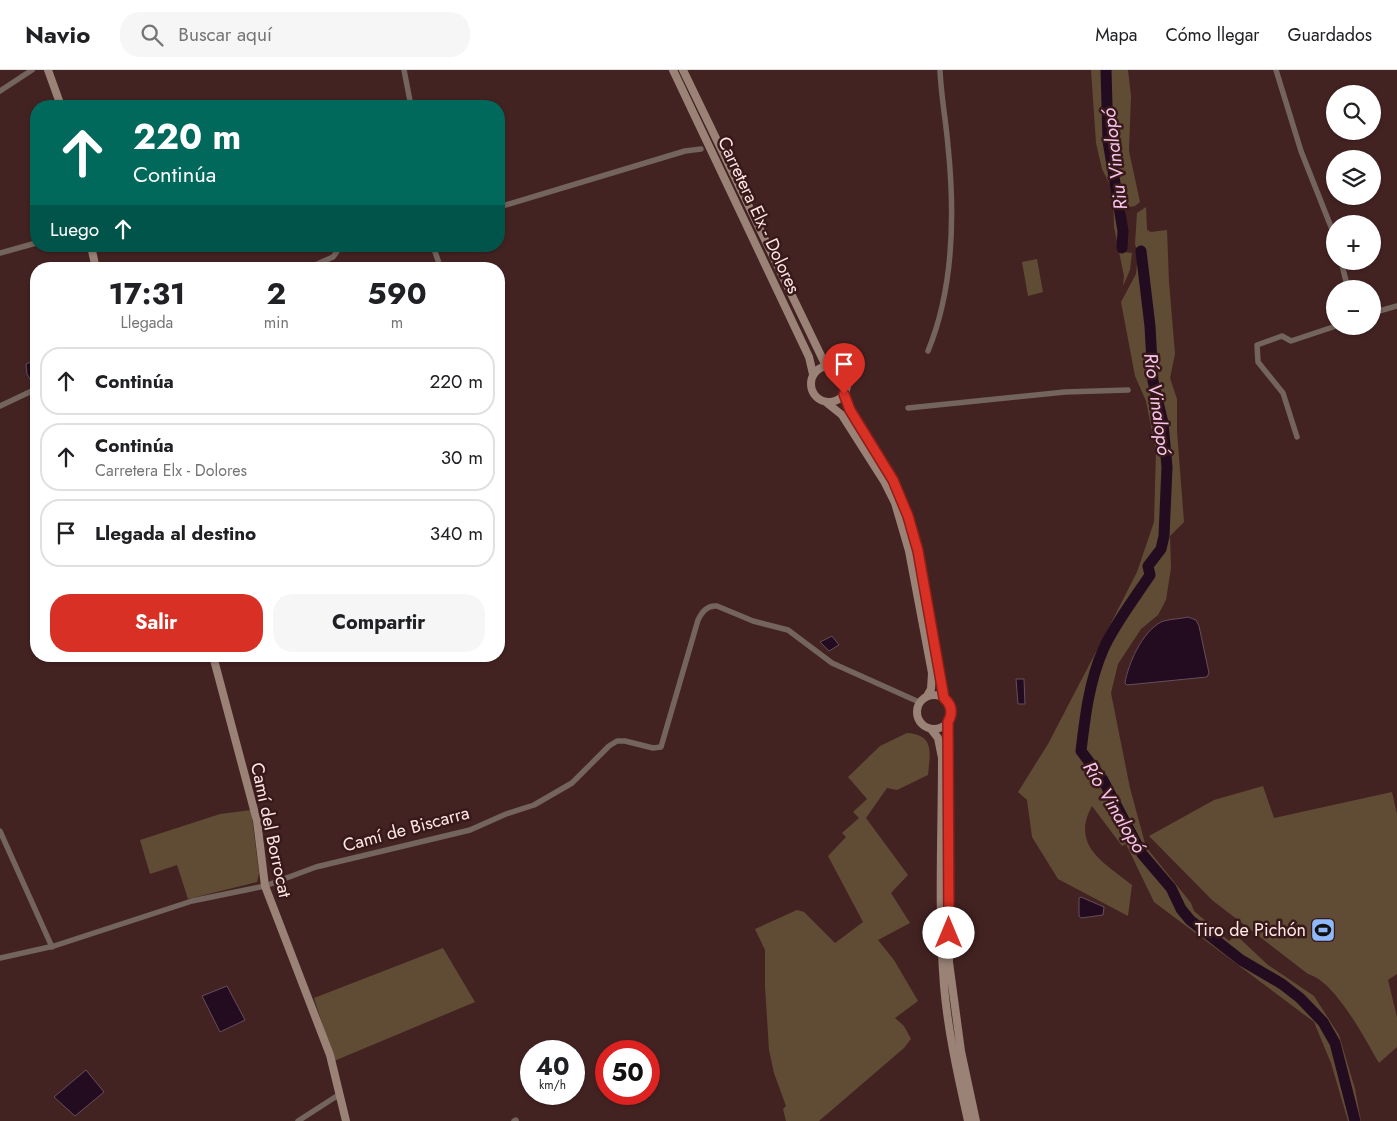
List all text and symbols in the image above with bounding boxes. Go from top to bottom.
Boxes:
search box [120,12,470,57]
text: Navio [25,17,90,52]
icon: search [138,21,166,49]
text: Buscar aquí [178,21,272,48]
text: Mapa [1095,22,1137,48]
text: Cómo llegar [1165,22,1260,48]
text: Guardados [1288,22,1372,48]
map controls [1326,85,1381,335]
button: search [1326,85,1381,140]
water label: Riu Vinalopó [1095,106,1134,211]
text: 220 m [133,112,241,162]
icon: ahead [50,120,115,185]
street label: Carretera Elx - Dolores [711,132,807,298]
button: layers [1326,150,1381,205]
text: Continúa [133,158,216,190]
icon: ahead [109,215,137,243]
button: + [1326,215,1381,270]
text: Luego [50,216,99,243]
text: 17:31 [108,272,185,315]
text: 2 [266,272,286,315]
text: 590 [367,272,427,315]
button: − [1326,280,1381,335]
text: Llegada [121,311,173,334]
text: min [264,311,289,334]
text: m [391,311,403,334]
pin [823,343,865,394]
icon: arrive [830,350,858,378]
water label: Río Vinalopó [1137,351,1178,457]
icon: ahead [52,367,80,395]
text: Continúa [95,368,174,395]
text: 220 m [429,368,483,395]
text: Continúa [95,432,174,459]
icon: ahead [52,443,80,471]
text: 30 m [441,444,483,471]
text: Carretera Elx - Dolores [95,459,247,482]
icon: arrive [52,519,80,547]
text: Llegada al destino [95,520,256,547]
text: 340 m [430,520,483,547]
button: Salir [50,594,263,652]
button: Compartir [273,594,485,652]
water label: Río Vinalopó [1076,756,1153,858]
street label: Camí del Borrocat [244,760,298,901]
street label: Camí de Biscarra [340,800,472,858]
position arrow [922,906,974,958]
place label: Tiro de Pichón [1195,917,1306,943]
sports icon: Tiro de Pichón [1310,917,1336,943]
speed limit sign: 50 [595,1040,660,1105]
text: 40 [535,1048,570,1084]
text: km/h [539,1076,566,1094]

